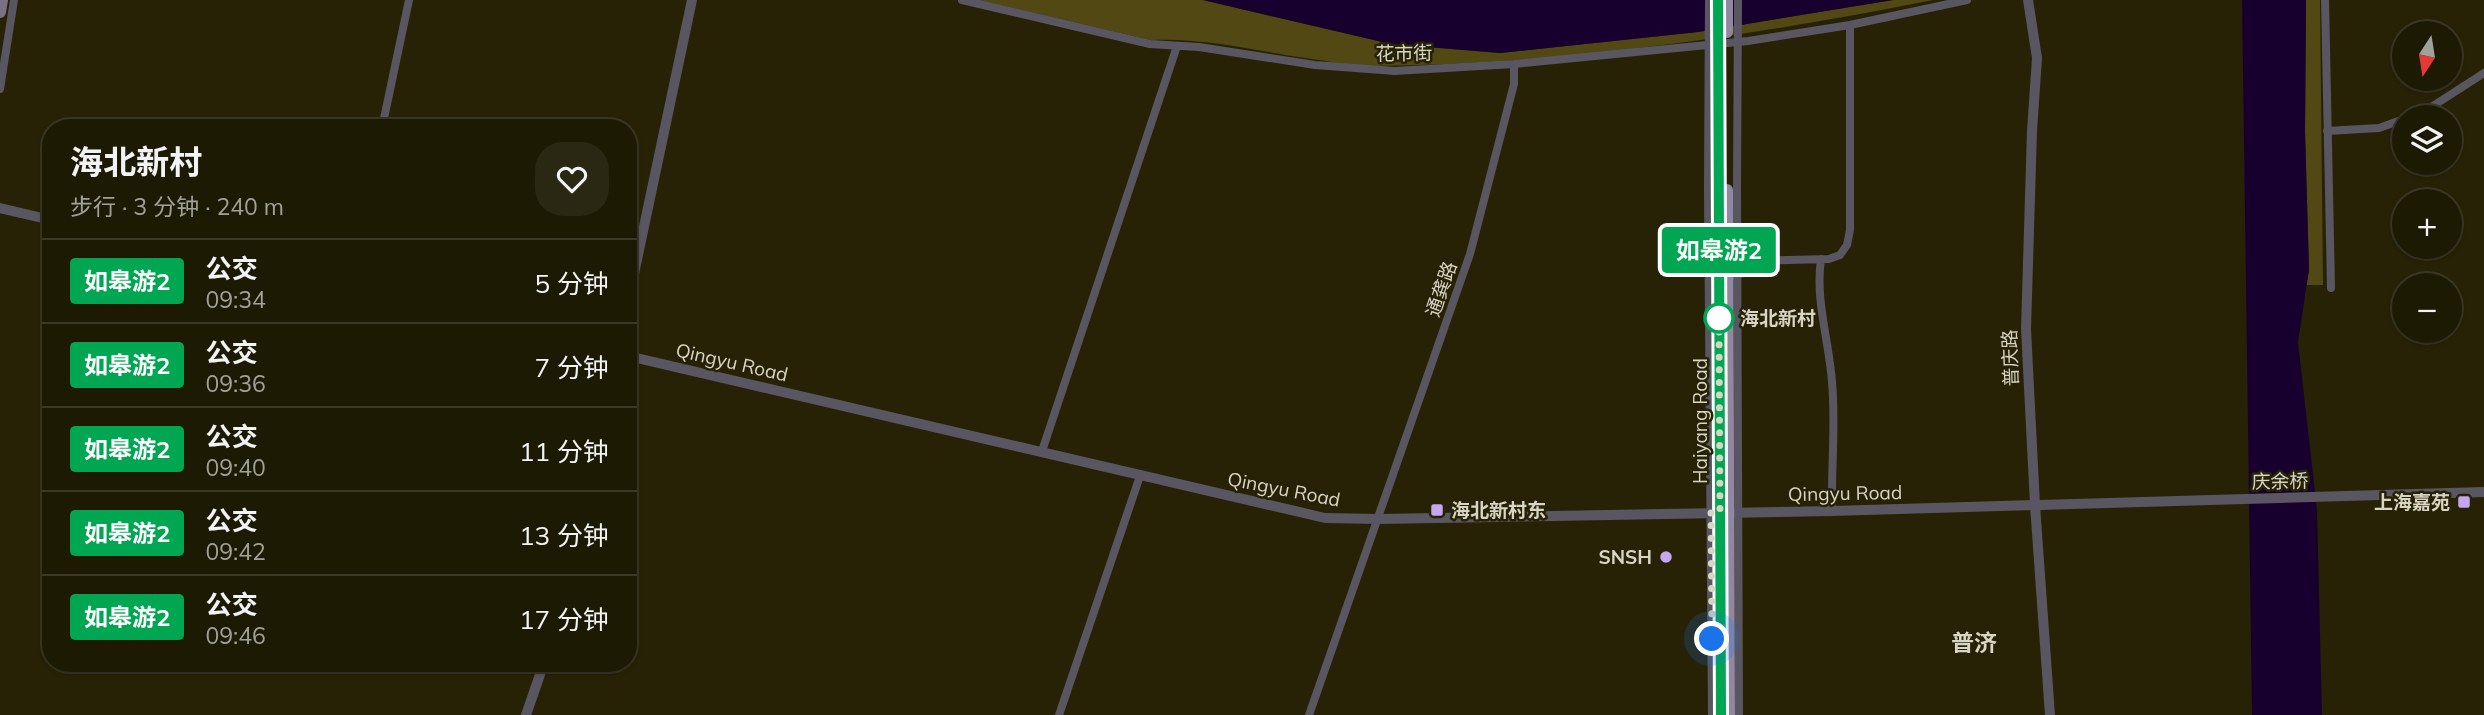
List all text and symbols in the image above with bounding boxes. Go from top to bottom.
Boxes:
north arrow [2392,21,2462,91]
map controls [2392,21,2462,343]
street label: 花市街 [1375,41,1433,65]
button: layers [2392,105,2462,175]
text: 海北新村 [70,141,202,182]
button: heart [535,142,609,216]
button: + [2392,189,2462,259]
text: 步行 · 3 分钟 · 240 m [70,192,284,221]
line badge: 如皋游2 [1670,227,1768,273]
text: 如皋游2 [1676,235,1762,265]
text: 公交 [205,252,257,285]
street label: 通龚路 [1420,258,1462,320]
text: 如皋游2 [84,266,170,296]
text: 5 分钟 [535,267,609,300]
button: − [2392,273,2462,343]
text: 09:34 [205,285,266,314]
marker: 海北新村 [1704,303,1734,333]
place label: 海北新村 [1740,306,1816,330]
street label: 普庆路 [1997,329,2023,387]
text: 公交 [205,336,257,369]
street label: Qingyu Road [674,337,790,387]
text: 如皋游2 [84,350,170,380]
text: 7 分钟 [535,351,609,384]
street label: Haiyang Road [1688,358,1712,484]
text: 09:36 [205,369,266,398]
text: 公交 [205,420,257,453]
text: 如皋游2 [84,434,170,464]
text: 11 分钟 [519,435,609,468]
text: 09:40 [205,453,266,482]
street label: Qingyu Road [1226,466,1342,512]
street label: 庆余桥 [2251,469,2309,493]
street label: Qingyu Road [1788,480,1902,506]
place label: 上海嘉苑 [2374,490,2450,514]
marker: 上海嘉苑 [2456,494,2472,510]
place label: 海北新村东 [1451,498,1546,522]
marker: 海北新村东 [1429,502,1445,518]
text: 公交 [205,504,257,537]
text: 如皋游2 [84,518,170,548]
text: 13 分钟 [519,519,609,552]
text: 09:42 [205,537,266,566]
place label: SNSH [1598,545,1652,569]
marker: SNSH [1658,549,1674,565]
text: 公交 [205,588,257,621]
text: 如皋游2 [84,602,170,632]
text: 17 分钟 [519,603,609,636]
text: 09:46 [205,621,266,650]
your location [1694,621,1729,656]
district label: 普济 [1951,628,1997,657]

